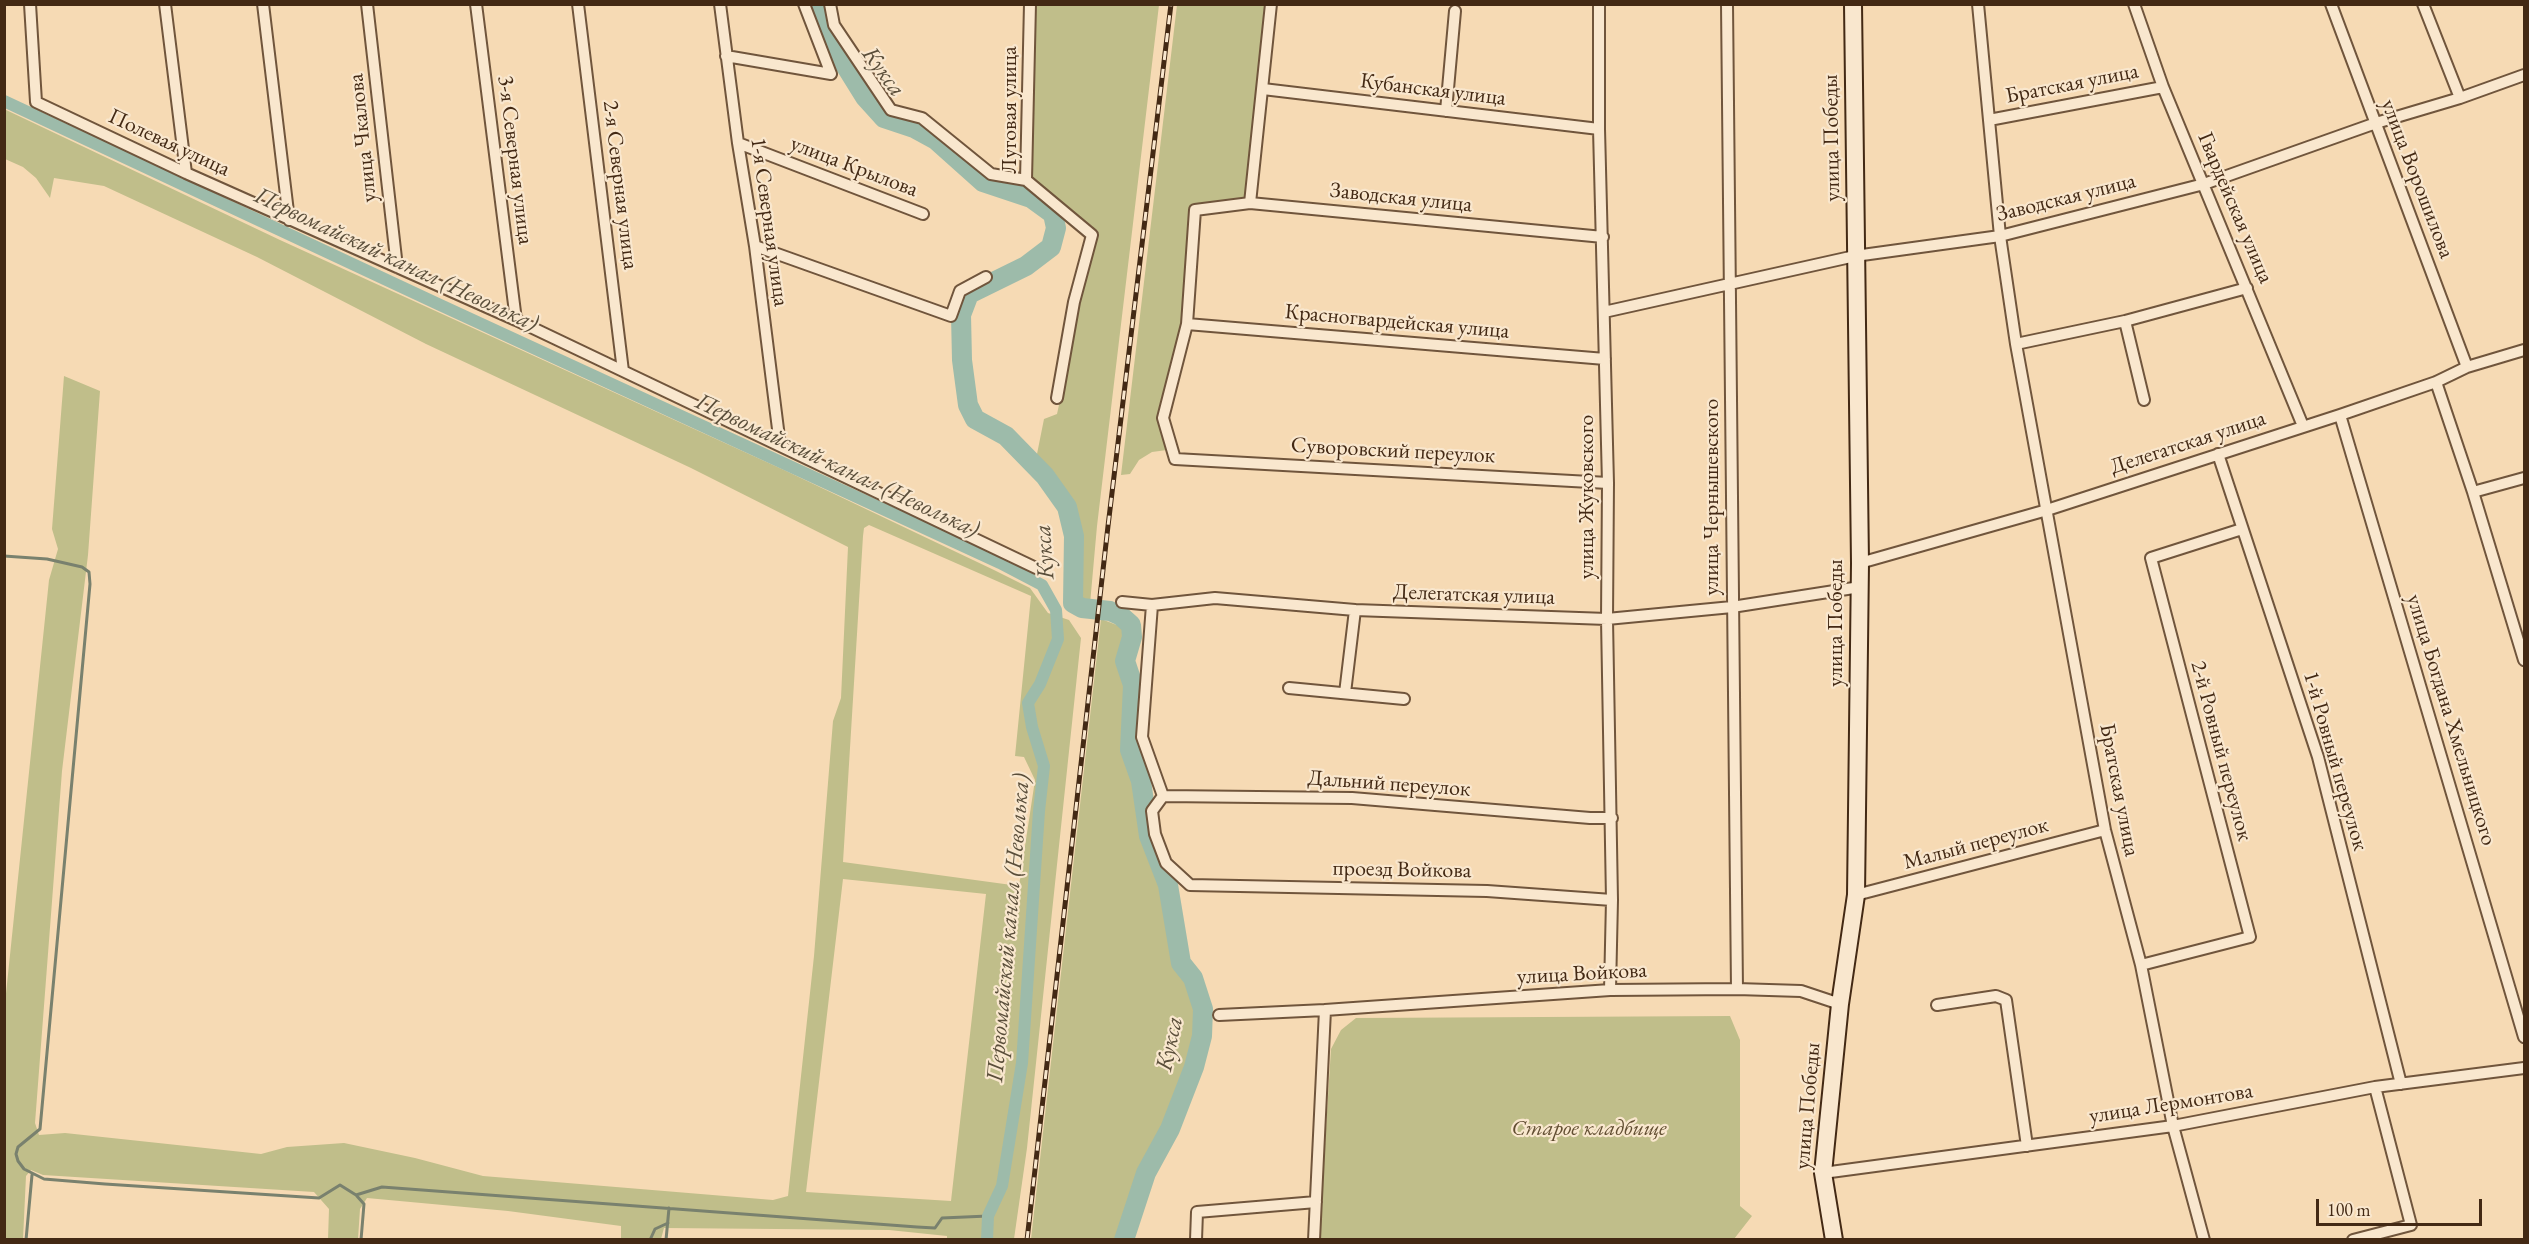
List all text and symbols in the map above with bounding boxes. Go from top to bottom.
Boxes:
water label: Кукса [855,41,911,103]
street label: Луговая улица [997,46,1023,174]
street label: Братская улица [2003,58,2141,110]
street label: Кубанская улица [1359,68,1507,112]
street label: улица Чкалова [343,72,383,204]
street label: 3-я Северная улица [492,74,538,246]
street label: улица Победы [1818,74,1846,202]
street label: улица Ворошилова [2375,96,2459,262]
street label: 2-я Северная улица [597,99,643,271]
street label: Полевая улица [104,103,234,183]
street label: Гвардейская улица [2191,128,2279,288]
street label: улица Крылова [786,131,922,203]
street label: 1-я Северная улица [744,136,794,308]
street label: Заводская улица [1993,168,2139,228]
street label: Заводская улица [1329,177,1473,219]
water label: Первомайский канал (Неволька) [250,182,542,338]
street label: Красногвардейская улица [1284,299,1510,345]
water label: Первомайский канал (Неволька) [691,388,983,544]
street label: улица Чернышевского [1699,399,1725,595]
street label: Делегатская улица [2107,405,2269,481]
street label: улица Жуковского [1574,415,1600,579]
street label: Суворовский переулок [1290,432,1496,470]
water label: Кукса [1029,523,1061,581]
street label: улица Победы [1823,559,1849,687]
street label: Делегатская улица [1393,579,1555,611]
street label: улица Богдана Хмельницкого [2400,591,2502,849]
street label: 2-й Ровный переулок [2184,658,2258,844]
street label: 1-й Ровный переулок [2297,668,2373,854]
street label: Братская улица [2093,721,2145,859]
street label: Дальний переулок [1307,765,1471,803]
water label: Первомайский канал (Неволька) [981,773,1037,1083]
street label: Малый переулок [1901,812,2051,876]
street label: проезд Войкова [1332,856,1472,884]
street label: улица Войкова [1516,957,1648,991]
water label: Кукса [1150,1014,1190,1074]
street label: улица Победы [1789,1041,1827,1171]
street label: улица Лермонтова [2087,1078,2255,1130]
park label: Старое кладбище [1511,1116,1667,1142]
scale bar [2319,1187,2486,1225]
text: 100 m [2327,1198,2371,1221]

